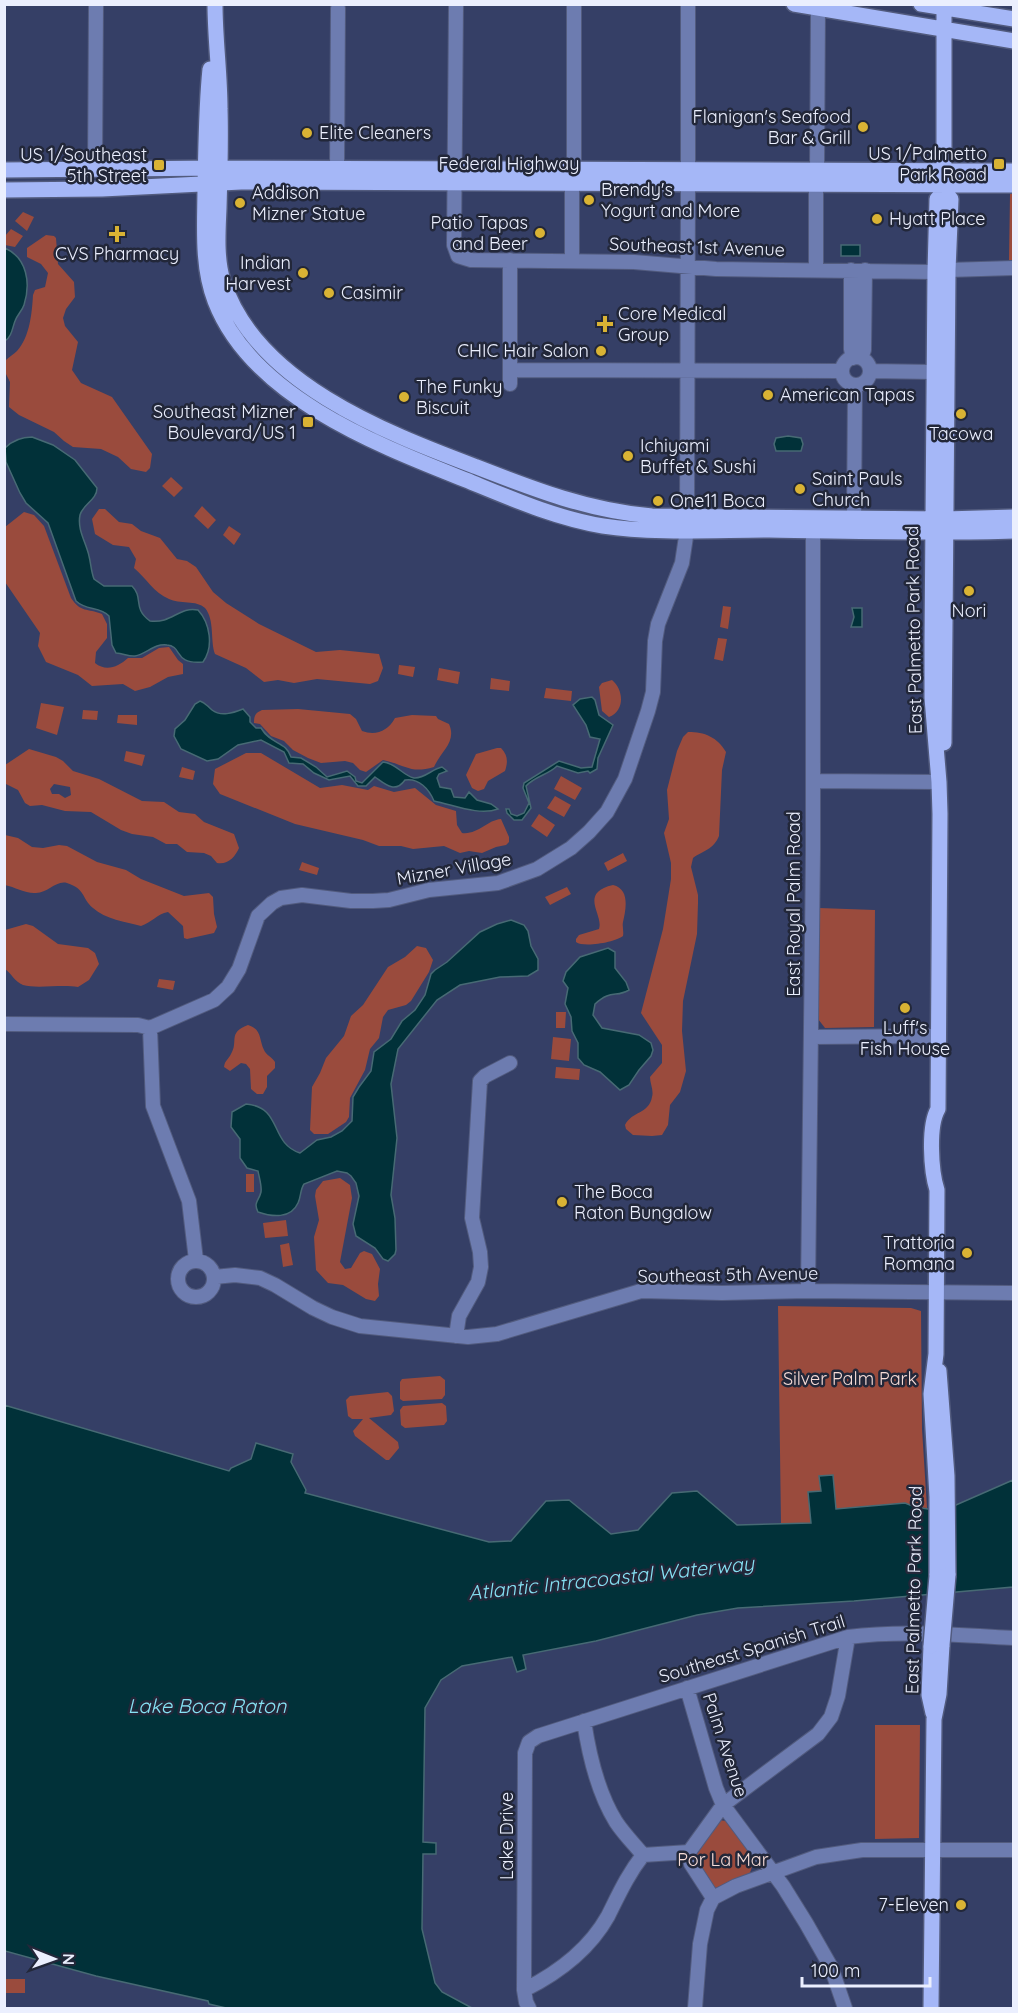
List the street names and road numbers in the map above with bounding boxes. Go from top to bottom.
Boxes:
street label: Federal Highway [439,152,579,175]
street label: Southeast 1st Avenue [609,232,785,261]
street label: East Palmetto Park Road [900,526,927,734]
street label: East Royal Palm Road [782,811,805,997]
street label: Mizner Village [395,847,513,890]
street label: Southeast 5th Avenue [637,1261,819,1288]
street label: East Palmetto Park Road [900,1486,927,1694]
street label: Southeast Spanish Trail [656,1609,848,1688]
street label: Palm Avenue [698,1690,753,1800]
street label: Lake Drive [495,1792,518,1880]

